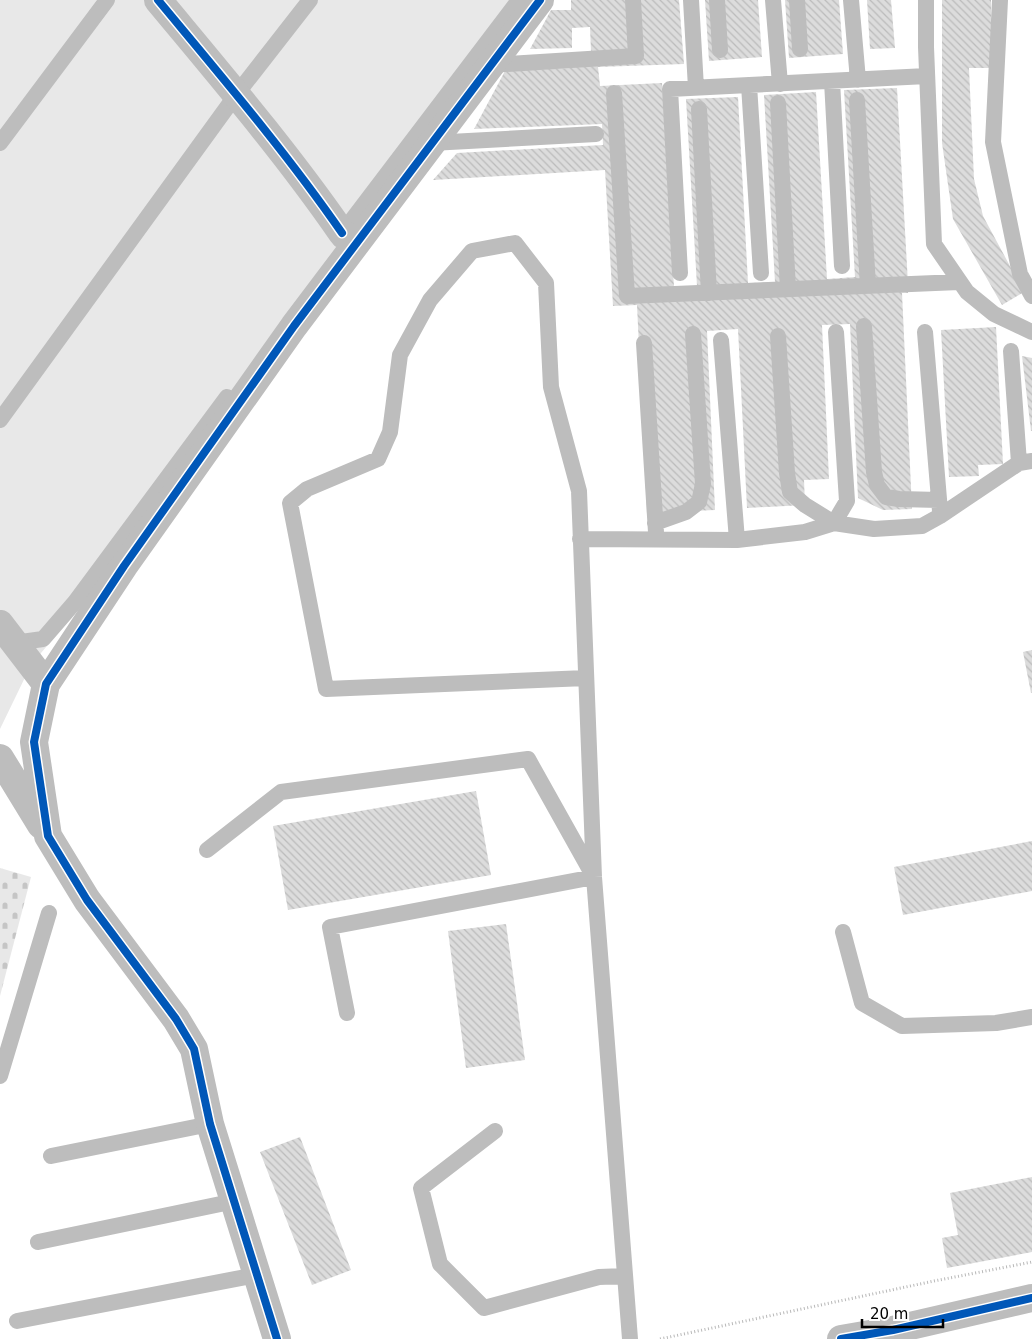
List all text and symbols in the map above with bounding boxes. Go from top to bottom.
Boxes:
scale bar [862,1296,943,1328]
text: 20 m [870,1305,908,1323]

